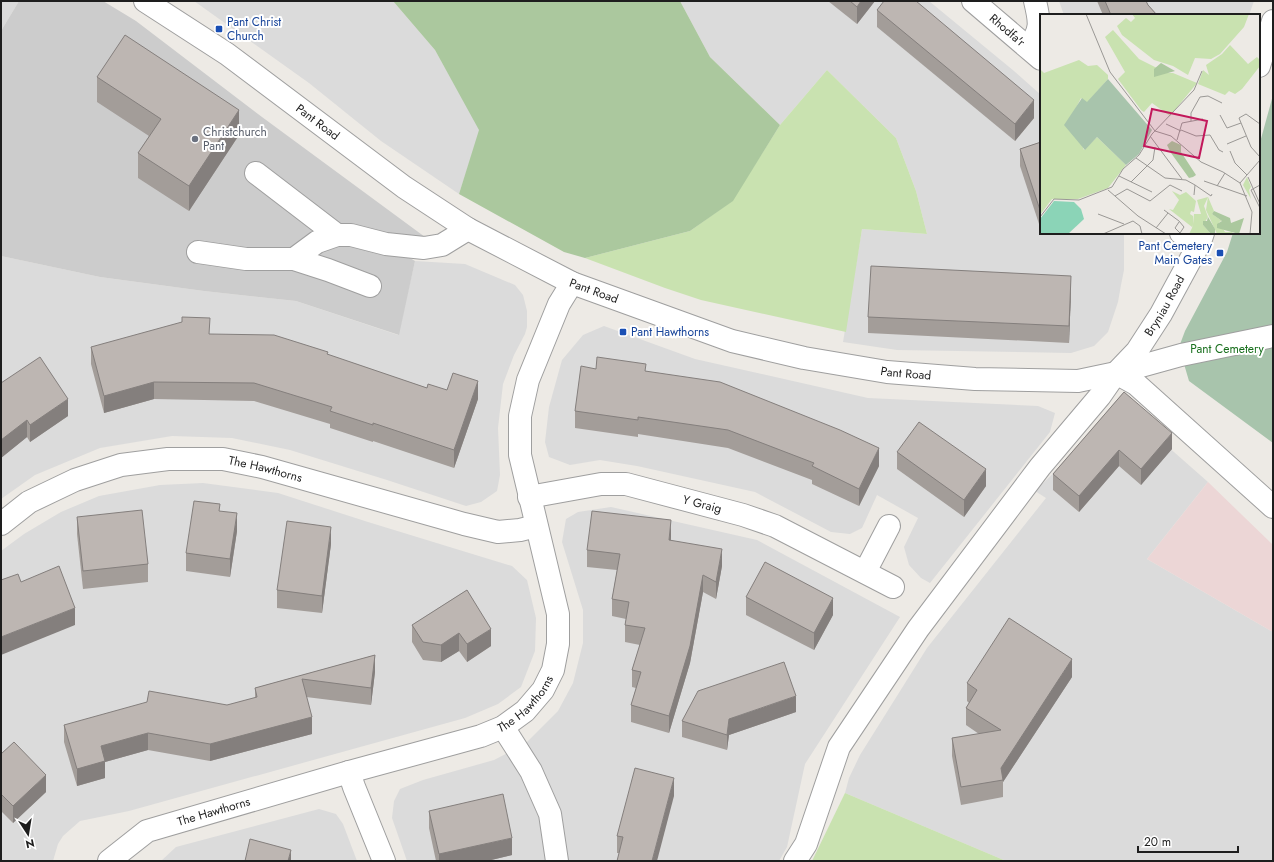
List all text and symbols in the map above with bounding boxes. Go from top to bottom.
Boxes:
street label: Rhodfa'r [985,10,1030,51]
place label: Pant Christ Church [227,13,281,45]
inset map [1040,14,1260,234]
marker: Pant Christ Church [214,24,224,34]
street label: Pant Road [292,100,343,145]
place label: Christchurch Pant [203,123,267,155]
marker: Christchurch Pant [190,134,200,144]
place label: Pant Cemetery Main Gates [1138,237,1213,269]
marker: Pant Cemetery Main Gates [1215,248,1225,258]
street label: Bryniau Road [1140,272,1189,340]
street label: Pant Road [567,274,621,308]
place label: Pant Hawthorns [631,323,709,341]
marker: Pant Hawthorns [618,327,628,337]
park label: Pant Cemetery [1190,340,1264,358]
street label: Pant Road [879,362,932,384]
street label: The Hawthorns [227,451,304,487]
street label: Y Graig [681,490,724,518]
street label: The Hawthorns [495,672,558,737]
street label: The Hawthorns [175,792,253,831]
north arrow [8,814,48,854]
scale bar [1138,828,1238,854]
text: 20 m [1144,833,1171,851]
text: N [24,835,36,853]

